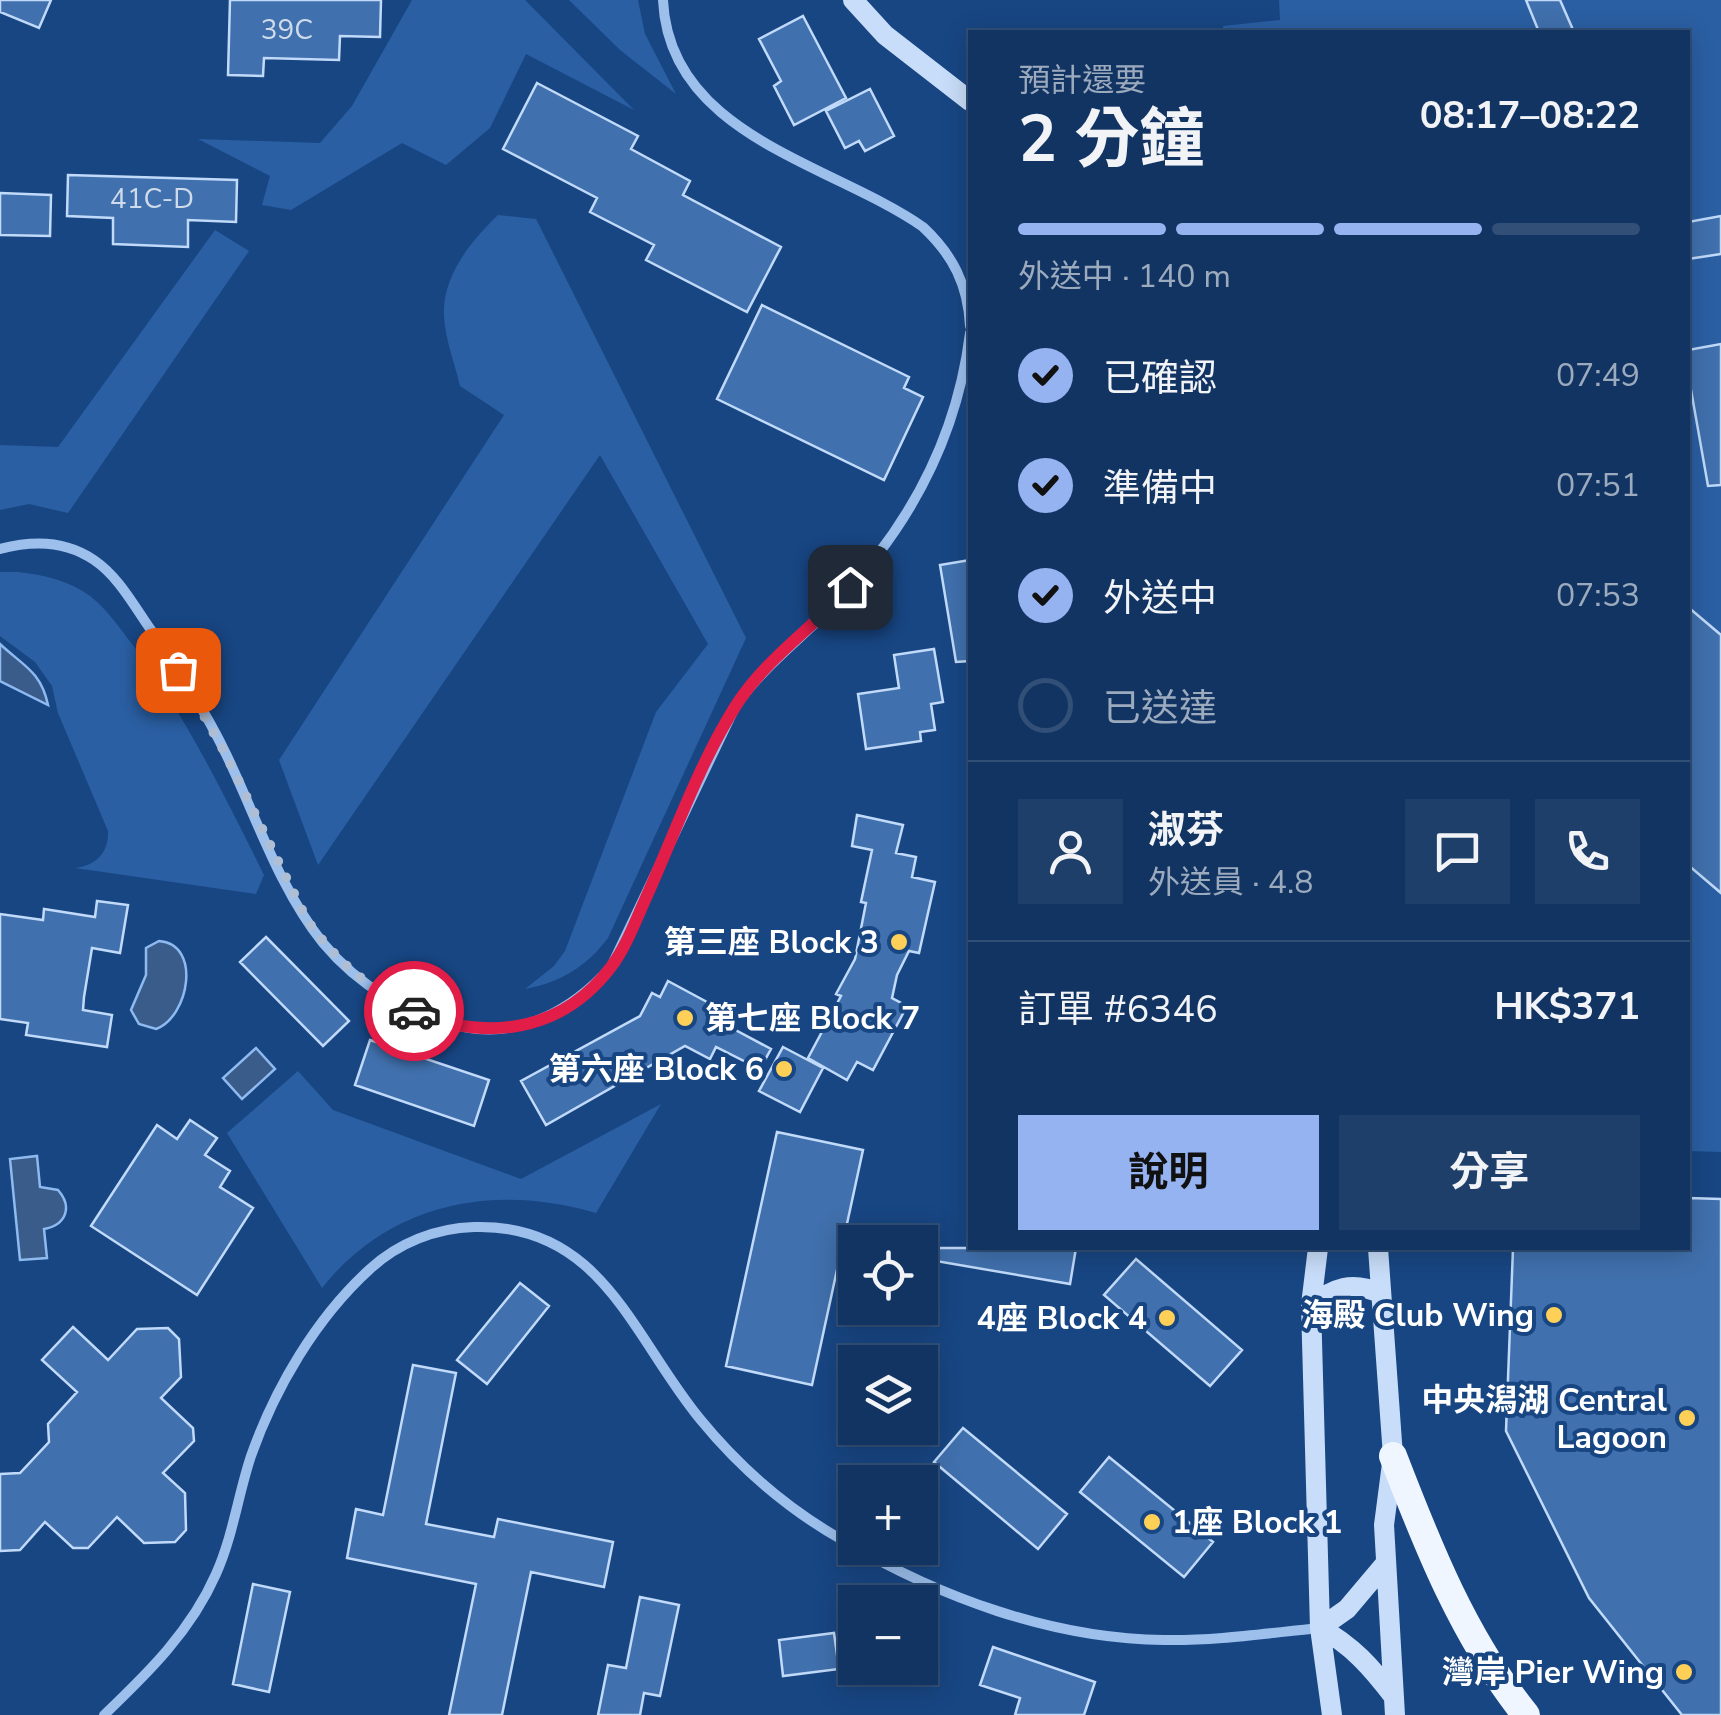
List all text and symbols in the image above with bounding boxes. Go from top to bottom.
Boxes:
house number: 39C [261,11,313,49]
text: 預計還要 [1018,59,1146,102]
text: 08:17–08:22 [1420,90,1640,141]
text: 2 分鐘 [1018,95,1205,184]
house number: 41C-D [110,180,194,218]
text: 外送中 · 140 m [1018,255,1231,298]
icon: check [1018,348,1073,403]
text: 已確認 [1103,353,1217,404]
text: 07:49 [1556,354,1640,397]
icon: check [1018,458,1073,513]
text: 準備中 [1103,463,1217,514]
text: 07:51 [1556,464,1640,507]
pin [808,545,893,630]
icon: home [823,560,878,615]
icon: check [1018,568,1073,623]
text: 外送中 [1103,573,1217,624]
text: 07:53 [1556,574,1640,617]
pin [136,628,221,713]
icon: bag [151,643,206,698]
text: 已送達 [1103,683,1217,734]
button: person [1018,799,1123,904]
button: chat [1405,799,1510,904]
button: phone [1535,799,1640,904]
text: 淑芬 [1148,805,1224,856]
text: 外送員 · 4.8 [1148,861,1313,904]
place label: 第三座 Block 3 [664,921,879,964]
marker: 第三座 Block 3 [888,931,910,953]
courier [364,961,464,1061]
text: HK$371 [1494,981,1640,1032]
icon: car [387,984,442,1039]
text: 訂單 #6346 [1018,984,1218,1035]
place label: 第七座 Block 7 [705,997,920,1040]
marker: 第七座 Block 7 [674,1007,696,1029]
place label: 第六座 Block 6 [549,1048,764,1091]
marker: 第六座 Block 6 [773,1058,795,1080]
button: 說明 [1018,1115,1319,1230]
button: 分享 [1339,1115,1640,1230]
map controls [838,1225,938,1685]
button: locate [838,1225,938,1325]
place label: 海殿 Club Wing [1301,1294,1534,1337]
place label: 4座 Block 4 [977,1297,1147,1340]
marker: 海殿 Club Wing [1543,1304,1565,1326]
marker: 4座 Block 4 [1156,1307,1178,1329]
button: layers [838,1345,938,1445]
place label: 中央潟湖 Central Lagoon [1421,1379,1667,1459]
marker: 中央潟湖 Central Lagoon [1676,1407,1698,1429]
button: + [838,1465,938,1565]
place label: 1座 Block 1 [1172,1501,1342,1544]
marker: 1座 Block 1 [1141,1511,1163,1533]
button: − [838,1585,938,1685]
place label: 灣岸 Pier Wing [1442,1651,1664,1694]
marker: 灣岸 Pier Wing [1673,1661,1695,1683]

